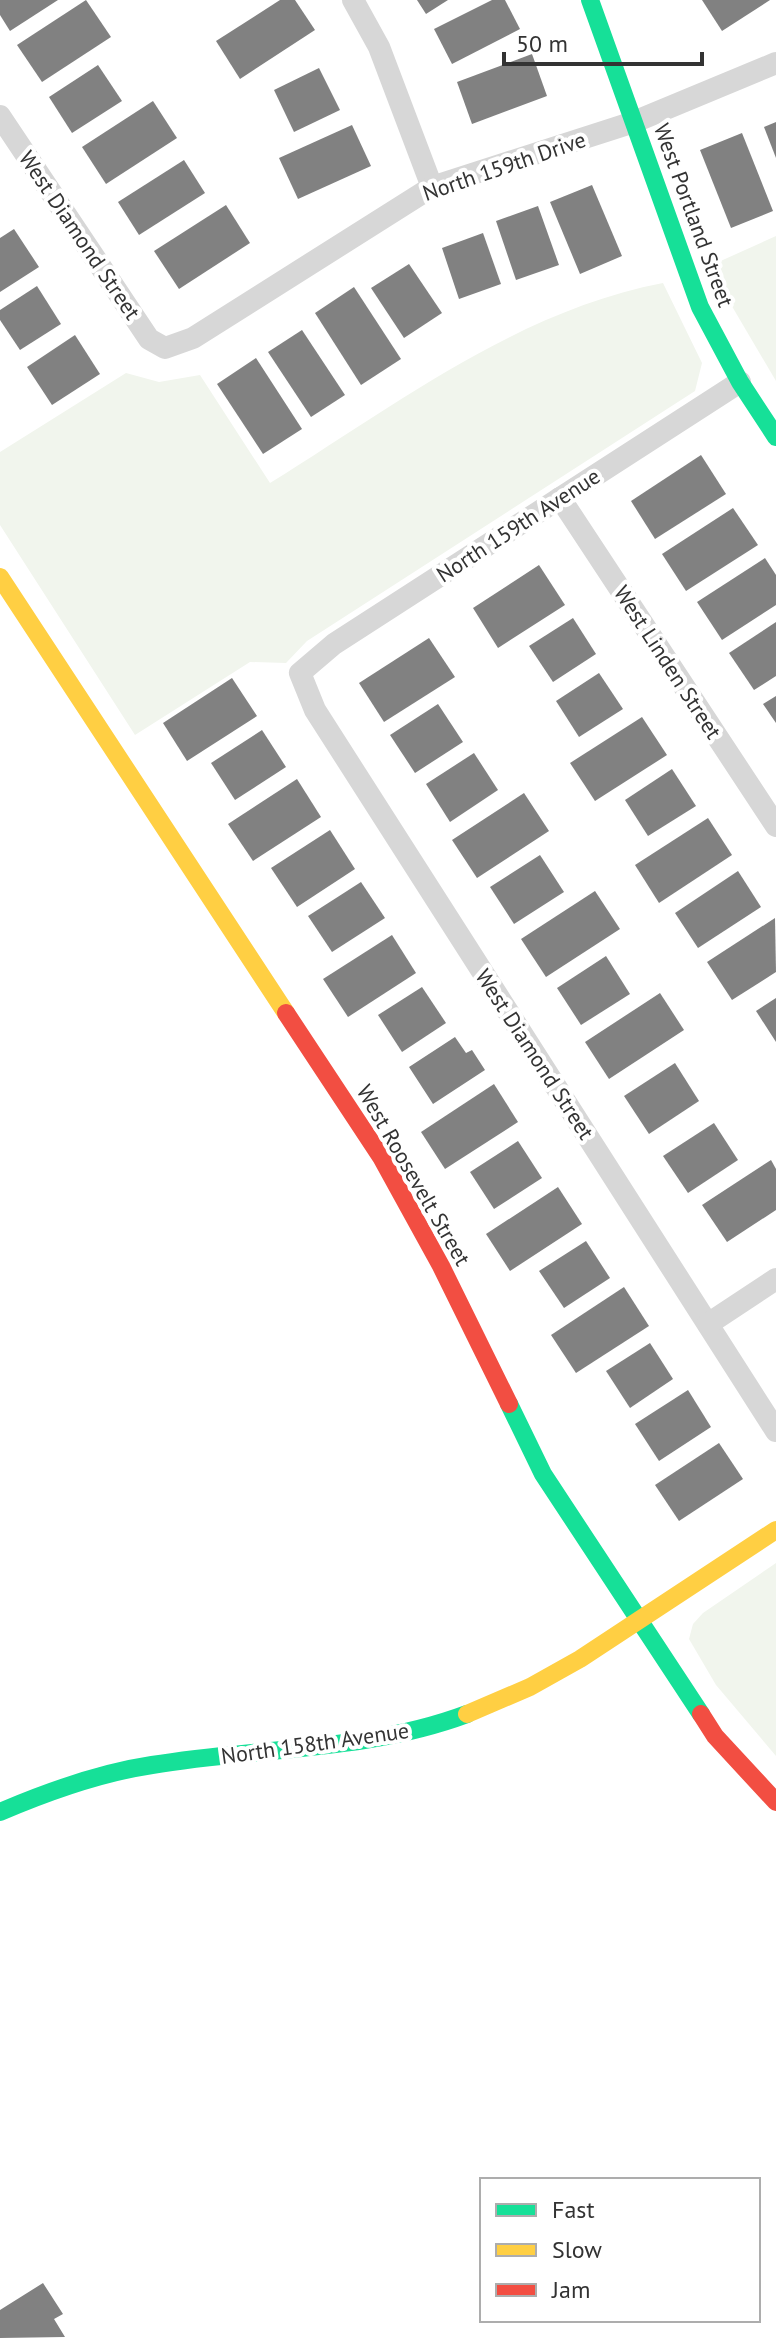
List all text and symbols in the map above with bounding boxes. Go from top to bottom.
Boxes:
scale bar [504,16,702,66]
text: 50 m [516,28,568,59]
street label: West Portland Street [648,119,740,311]
street label: North 159th Drive [419,125,589,207]
street label: West Diamond Street [13,145,147,325]
street label: North 159th Avenue [431,462,605,588]
street label: West Linden Street [608,580,728,744]
street label: West Diamond Street [469,963,601,1145]
street label: West Roosevelt Street [351,1080,477,1271]
street label: North 158th Avenue [219,1716,411,1770]
legend [480,2178,760,2322]
text: Fast [552,2194,595,2225]
text: Slow [552,2234,602,2265]
text: Jam [551,2274,590,2305]

